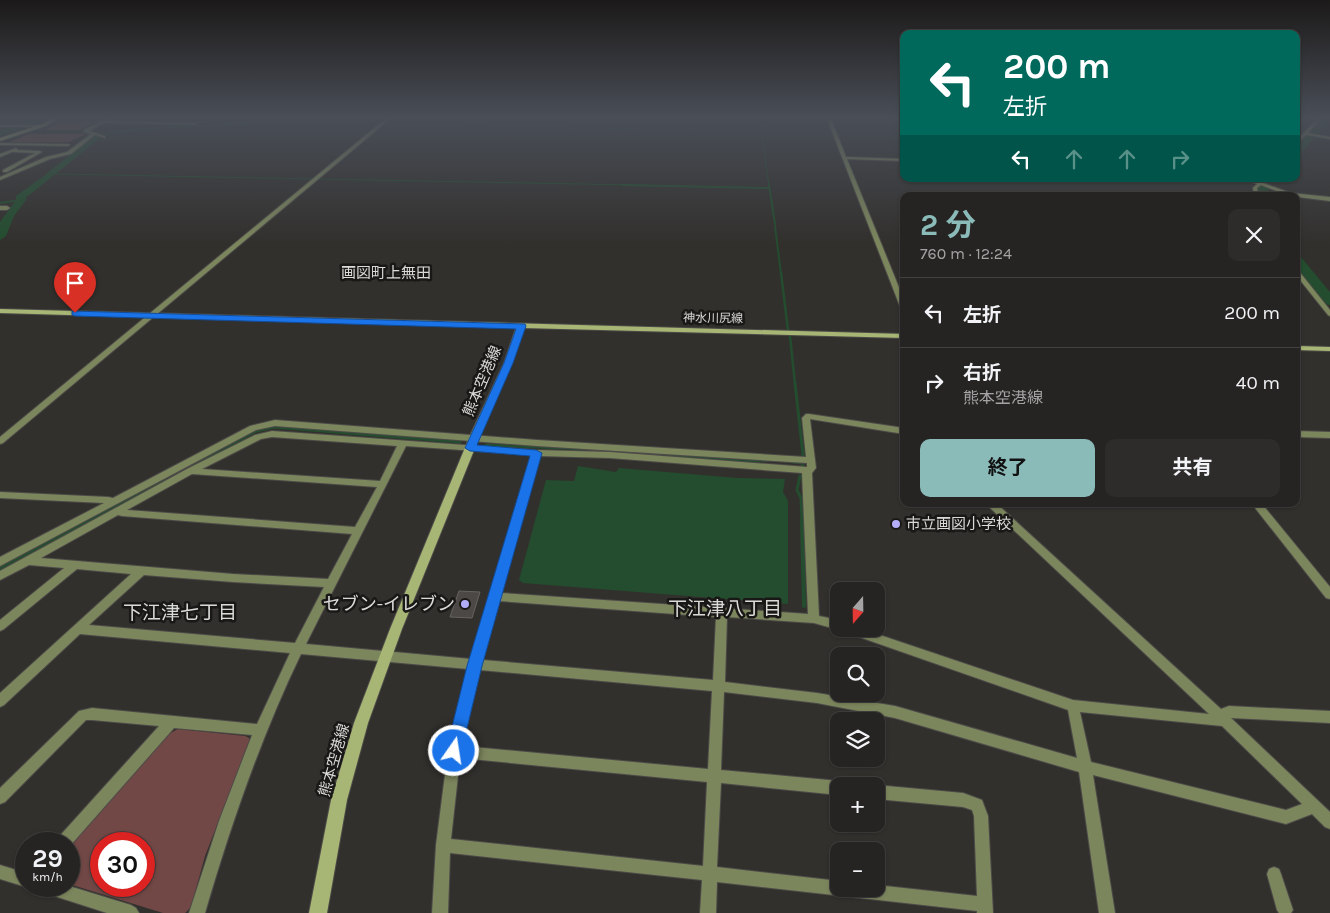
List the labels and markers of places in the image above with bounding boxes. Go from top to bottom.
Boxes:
pin [54,262,96,313]
place label: 市立画図小学校 [906,515,1011,533]
marker: 市立画図小学校 [890,518,902,530]
place label: セブン-イレブン [323,593,455,615]
marker: セブン-イレブン [459,598,471,610]

